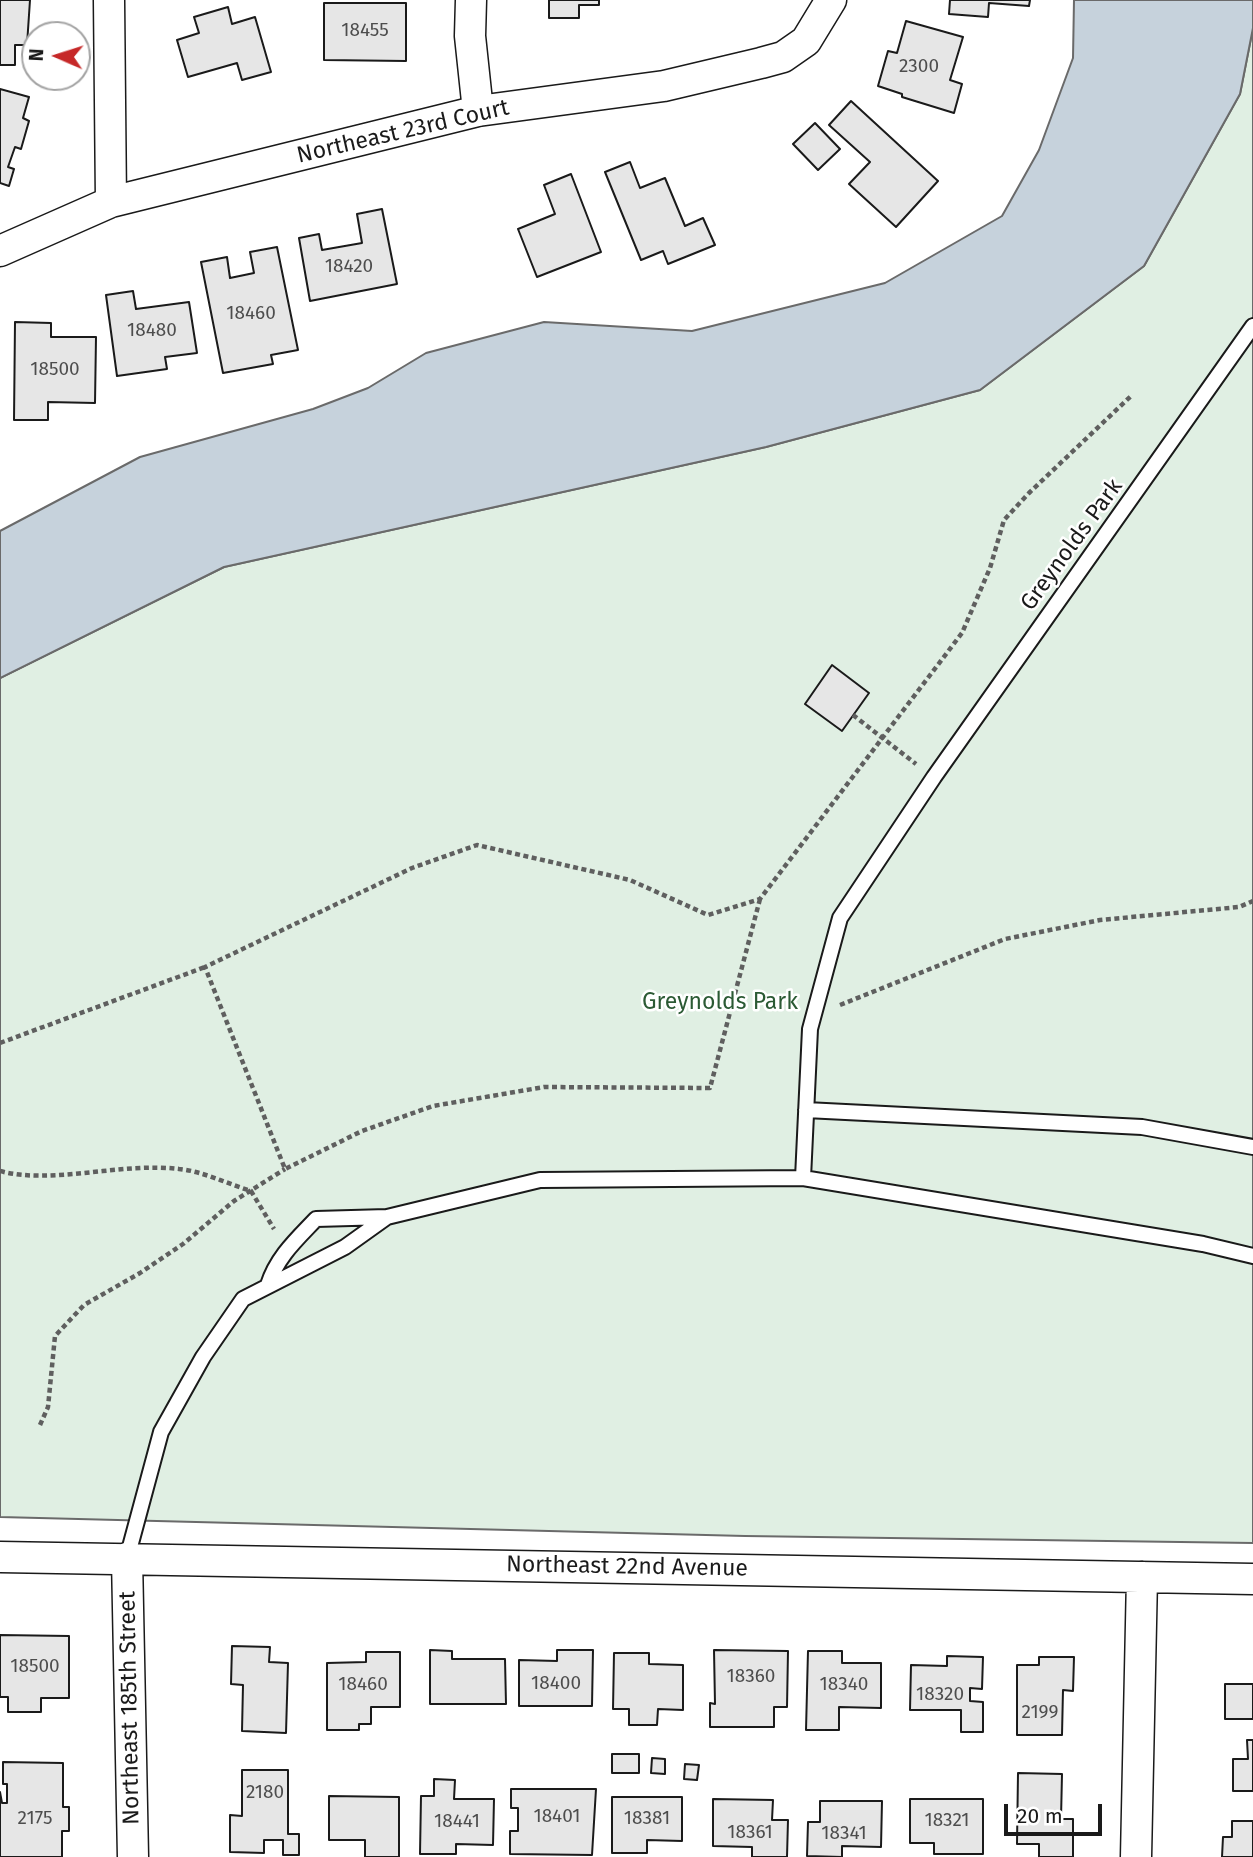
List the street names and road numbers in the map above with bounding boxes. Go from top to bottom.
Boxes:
street label: Northeast 23rd Court [294,94,512,170]
street label: Greynolds Park [1015,474,1129,616]
street label: Northeast 22nd Avenue [506,1551,748,1583]
street label: Northeast 185th Street [114,1591,146,1825]

